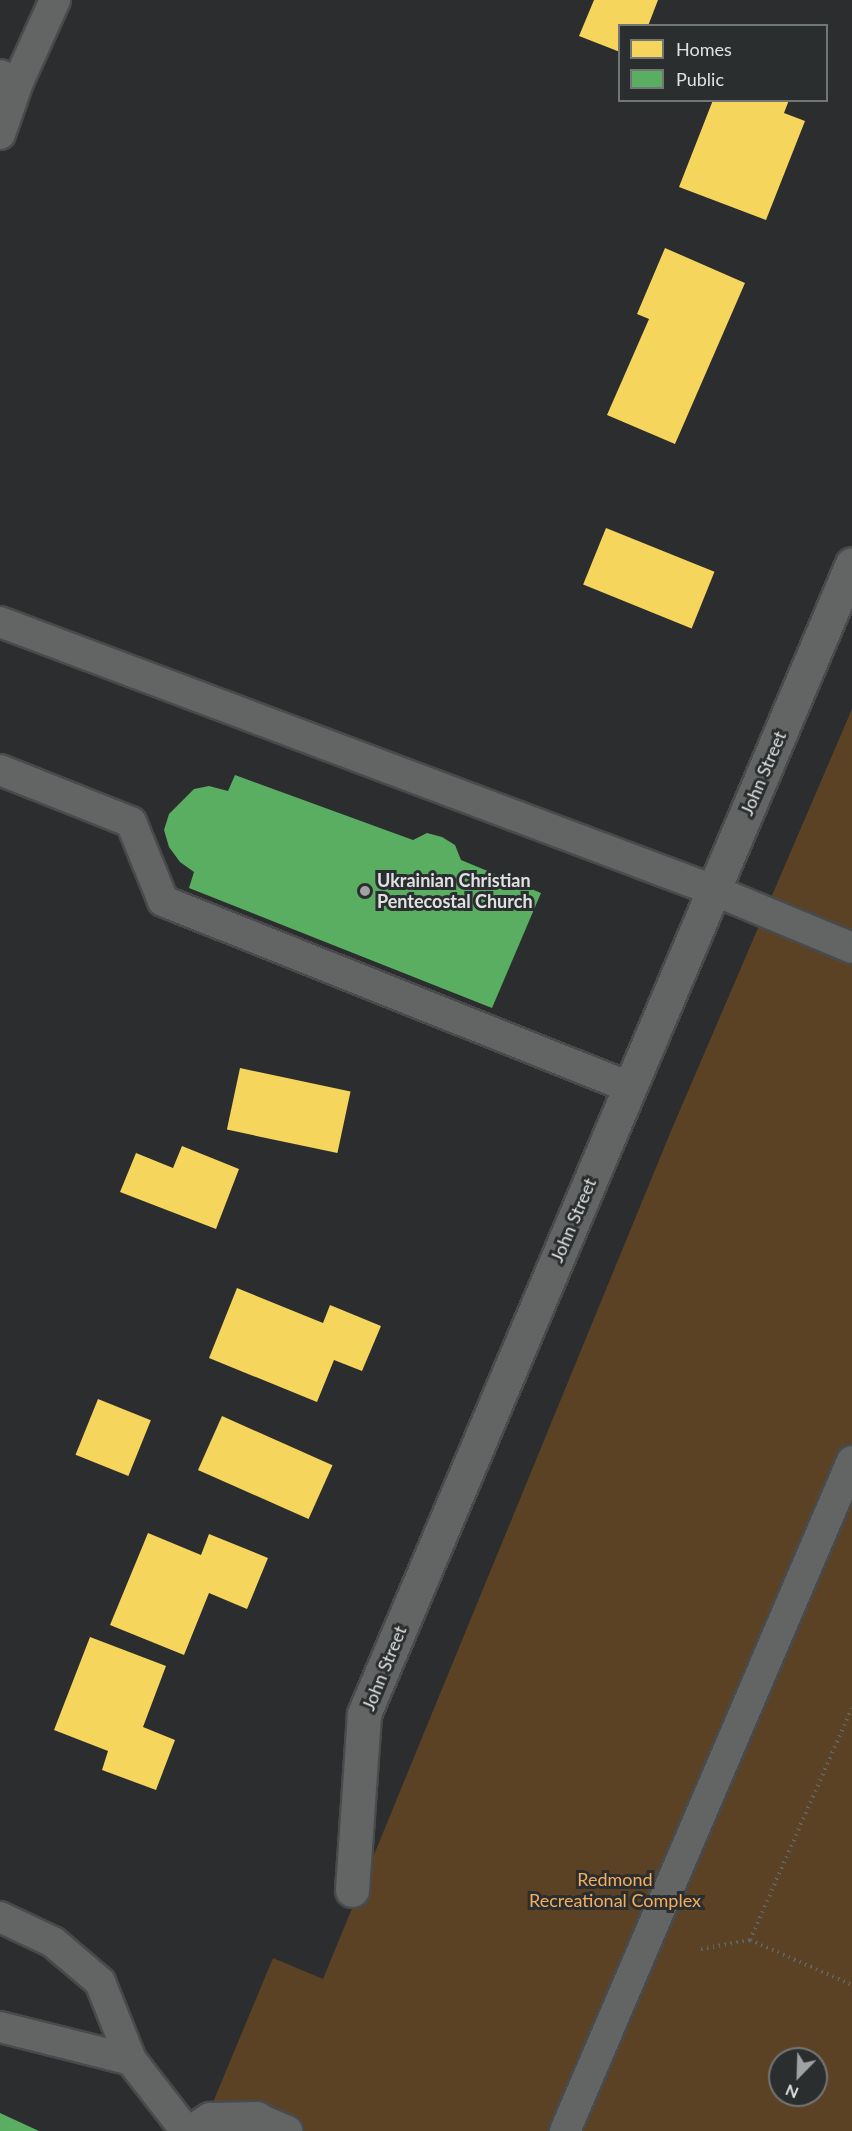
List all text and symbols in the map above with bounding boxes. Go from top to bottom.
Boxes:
legend [618,24,828,102]
text: Homes [676,38,732,60]
text: Public [676,68,724,90]
street label: John Street [736,728,790,818]
place label: Ukrainian Christian Pentecostal Church [377,870,533,912]
marker: Ukrainian Christian Pentecostal Church [358,884,372,898]
street label: John Street [546,1175,600,1265]
street label: John Street [357,1622,411,1714]
park label: Redmond Recreational Complex [529,1869,701,1912]
north arrow [768,2047,828,2107]
text: N [782,2081,801,2103]

